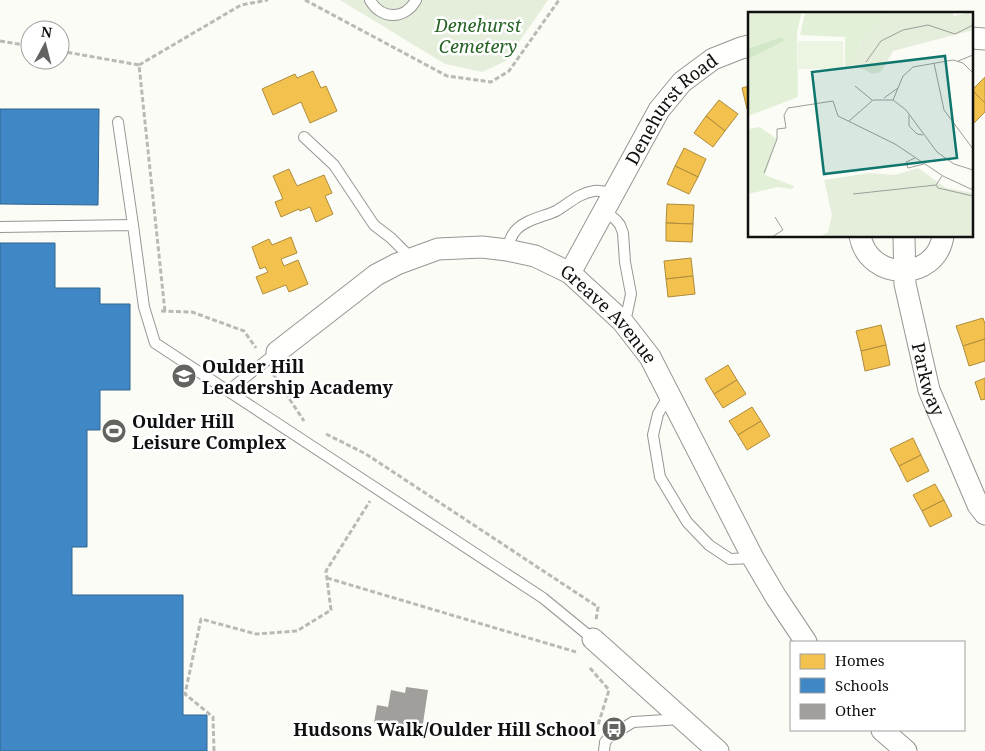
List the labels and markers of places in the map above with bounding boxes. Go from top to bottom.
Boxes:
place label: Oulder Hill Leadership Academy [202,354,393,399]
school or university icon: Oulder Hill Leadership Academy [171,363,197,389]
place label: Oulder Hill Leisure Complex [132,409,287,454]
sports icon: Oulder Hill Leisure Complex [101,418,127,444]
bus stop icon: Hudsons Walk/Oulder Hill School [601,716,627,742]
place label: Hudsons Walk/Oulder Hill School [293,717,597,741]

